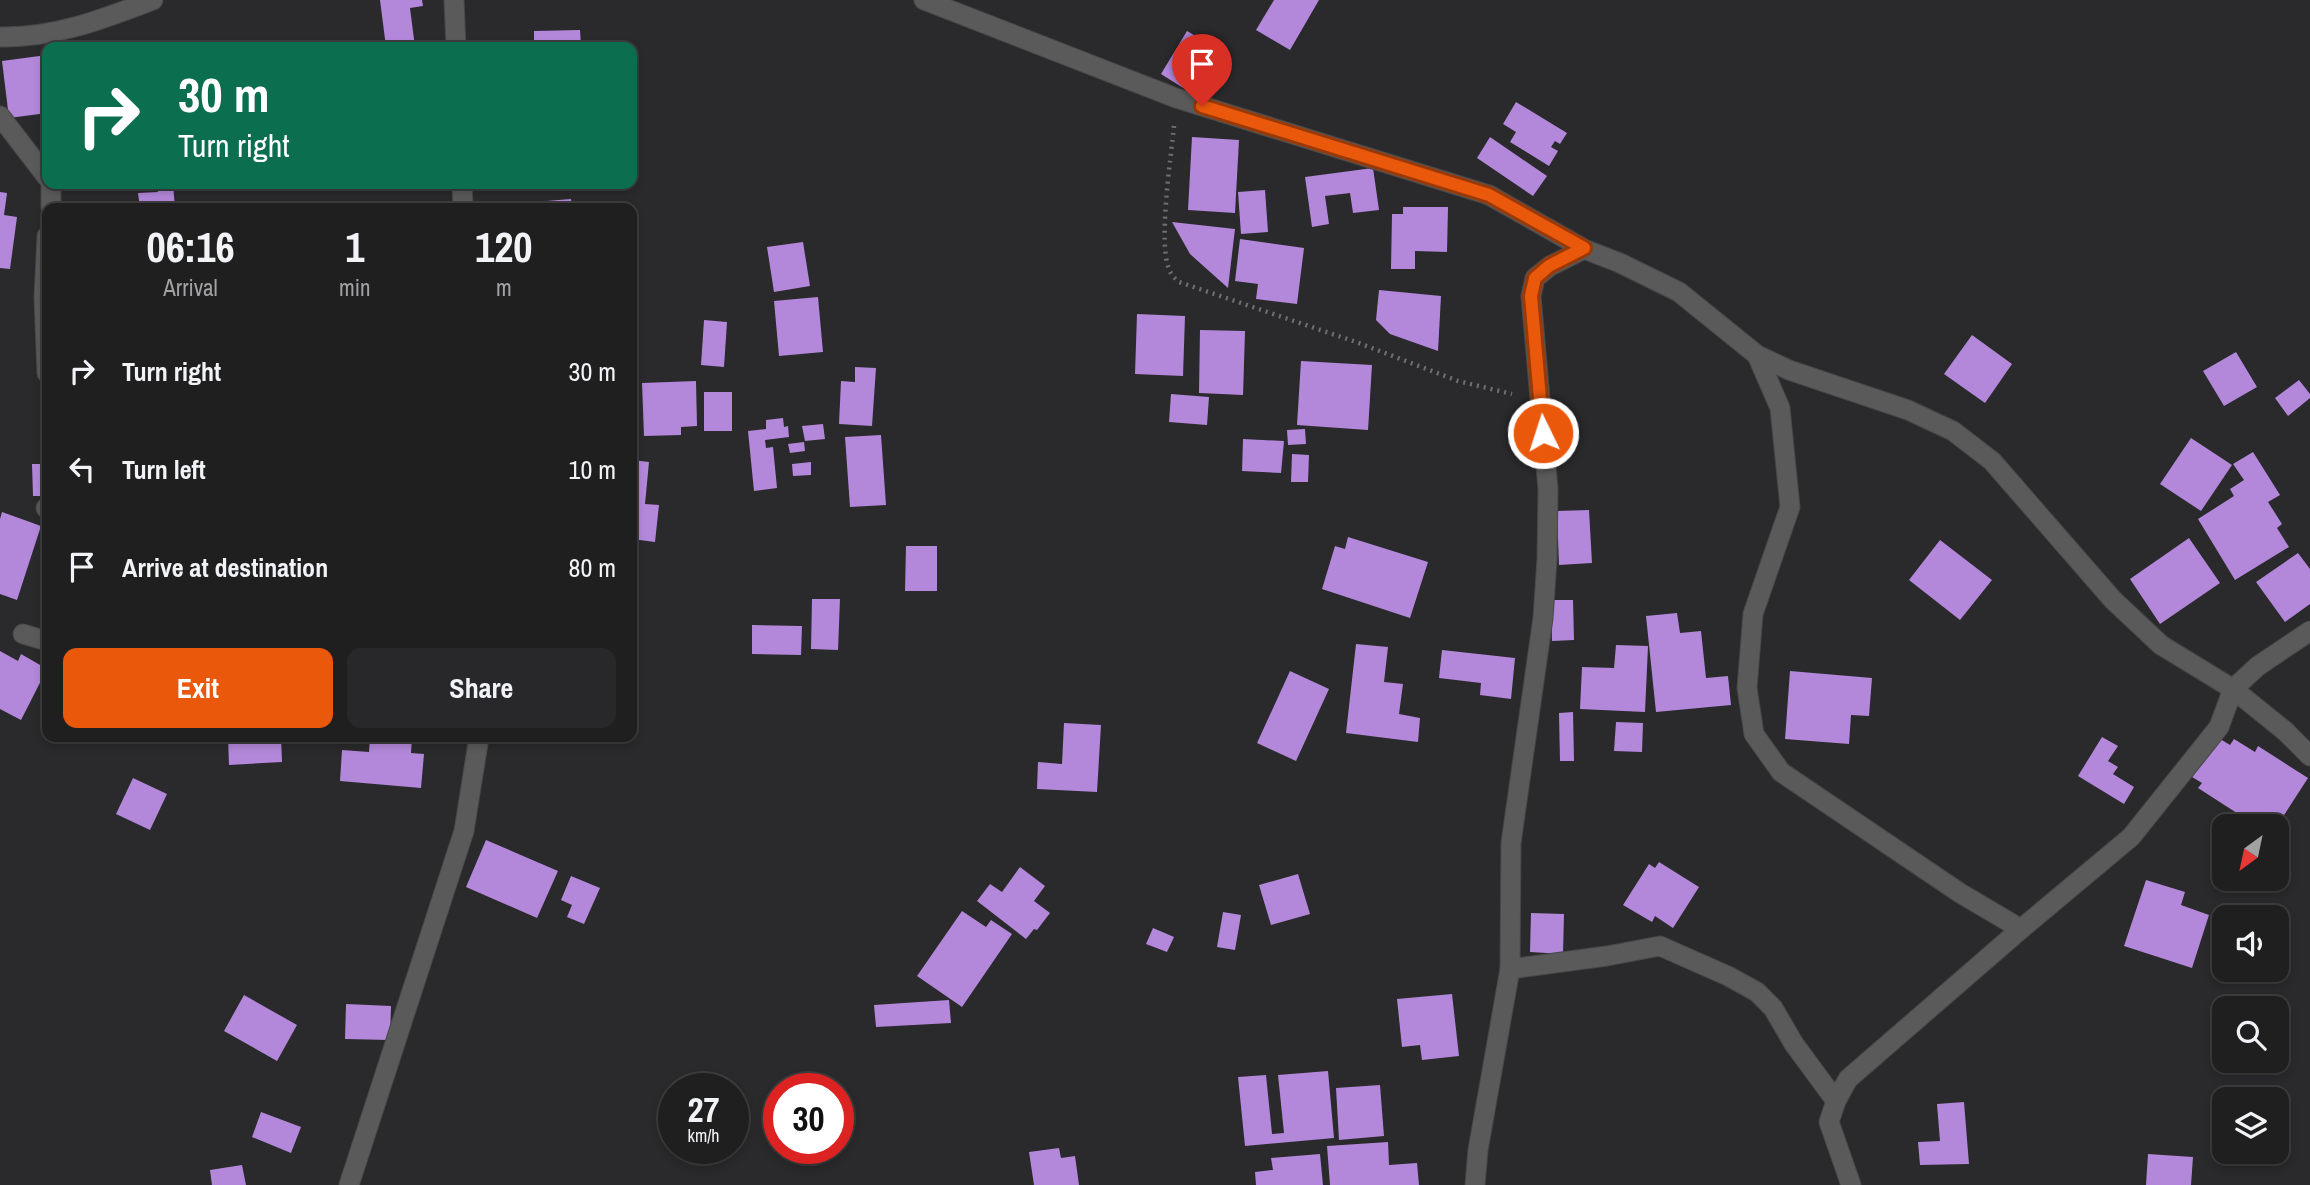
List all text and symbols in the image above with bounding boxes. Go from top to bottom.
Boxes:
pin [1172,34,1232,106]
icon: arrive [1183,45,1221,83]
text: 30 m [178,61,270,127]
icon: right [63,70,154,161]
text: Turn right [178,124,290,167]
text: 06:16 [147,219,235,275]
text: 1 [345,219,364,275]
text: 120 [475,219,533,275]
text: Arrival [163,272,218,303]
text: min [339,272,371,303]
text: m [496,272,512,303]
icon: right [63,352,101,390]
text: Turn right [122,354,221,389]
text: 30 m [569,354,616,389]
position arrow [1506,396,1580,470]
icon: left [63,450,101,488]
text: Turn left [122,452,206,487]
text: 10 m [569,452,616,487]
icon: arrive [63,548,101,586]
text: Arrive at destination [122,550,328,585]
text: 80 m [569,550,616,585]
button: Exit [63,648,333,728]
button: Share [347,648,616,728]
north arrow [2212,814,2289,891]
map controls [2212,814,2289,1164]
button: sound [2212,905,2289,982]
button: search [2212,996,2289,1073]
speed limit sign: 30 [763,1073,854,1164]
text: 27 [688,1086,719,1133]
button: layers [2212,1087,2289,1164]
text: km/h [688,1123,720,1148]

